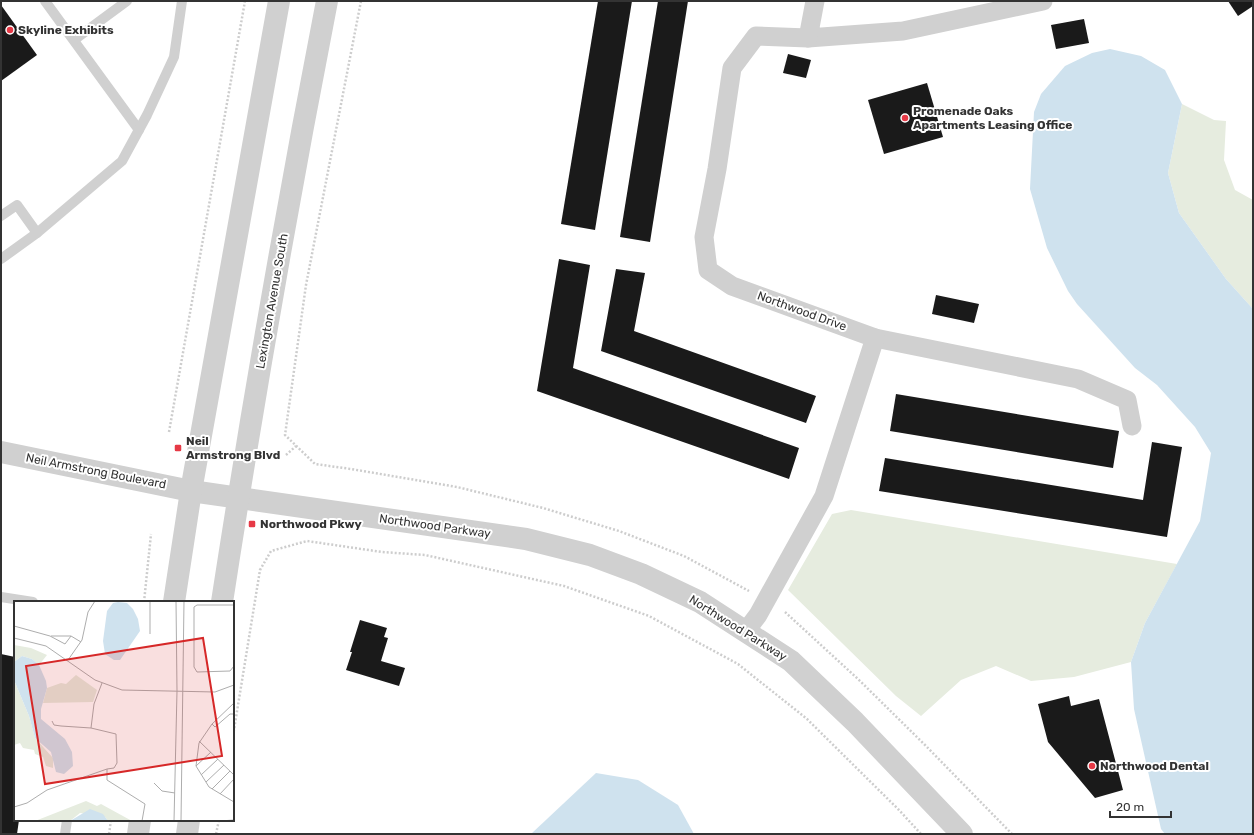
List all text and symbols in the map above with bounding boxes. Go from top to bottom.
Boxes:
place label: Skyline Exhibits [18,23,114,37]
marker: Skyline Exhibits [5,25,15,35]
place label: Promenade Oaks Apartments Leasing Office [913,104,1072,132]
marker: Promenade Oaks Apartments Leasing Office [900,113,910,123]
street label: Lexington Avenue South [253,232,291,370]
street label: Northwood Drive [755,288,849,334]
place label: Neil Armstrong Blvd [186,434,280,462]
marker: Neil Armstrong Blvd [173,443,183,453]
street label: Neil Armstrong Boulevard [25,451,167,491]
street label: Northwood Parkway [378,511,492,541]
place label: Northwood Pkwy [260,517,362,531]
marker: Northwood Pkwy [247,519,257,529]
street label: Northwood Parkway [687,592,790,664]
inset map [14,601,234,821]
place label: Northwood Dental [1100,759,1209,773]
marker: Northwood Dental [1087,761,1097,771]
scale bar [1110,793,1171,819]
text: 20 m [1116,800,1144,814]

